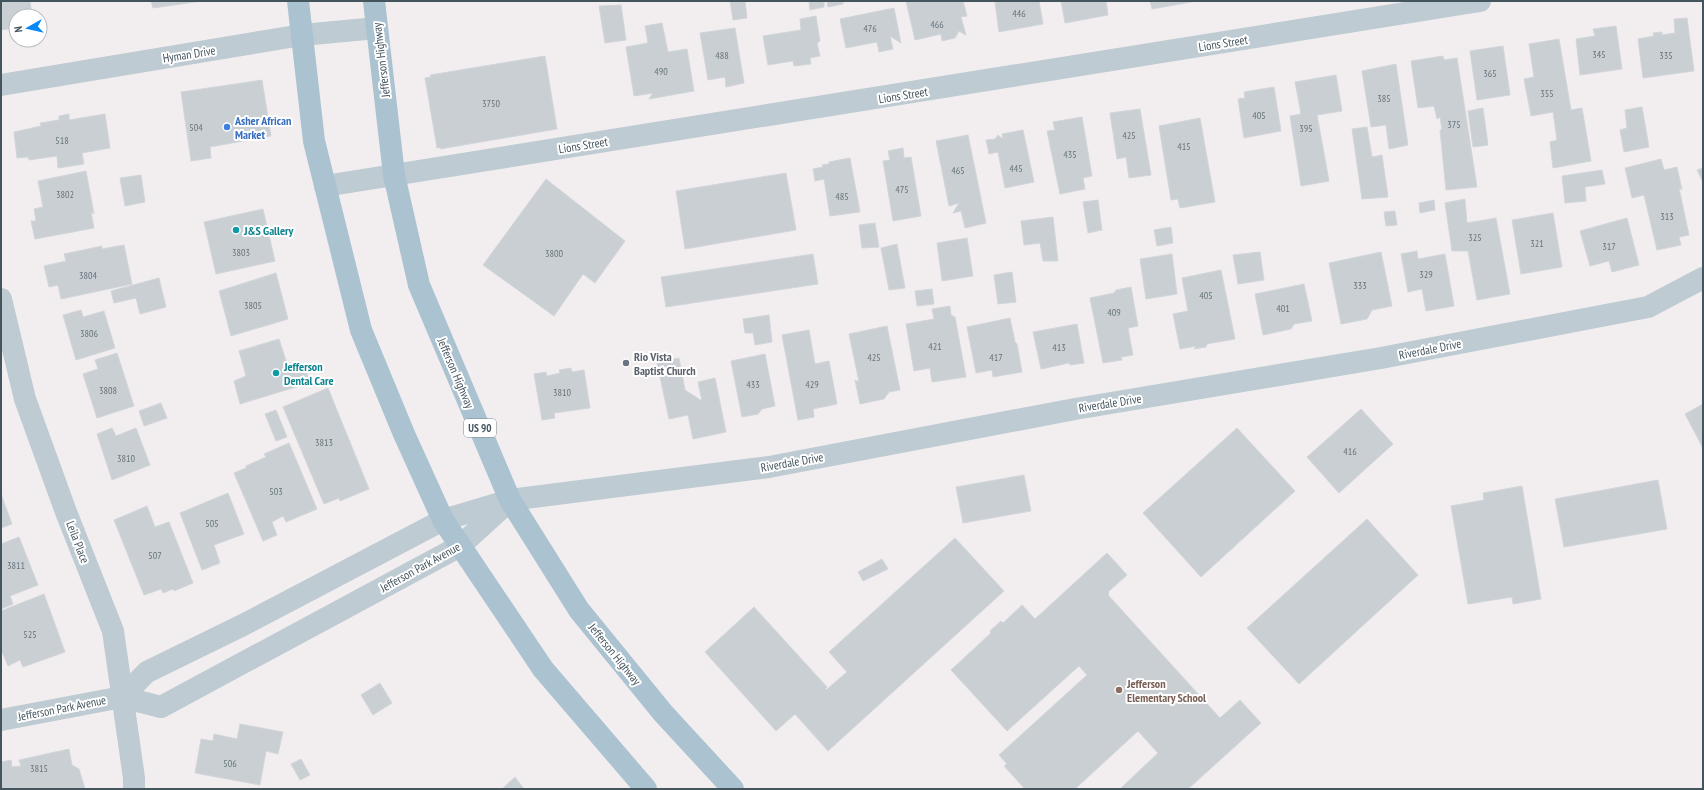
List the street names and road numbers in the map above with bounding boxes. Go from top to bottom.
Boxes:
street label: Jefferson Highway [369,21,393,99]
street label: Lions Street [1197,32,1249,54]
street label: Hyman Drive [162,42,216,66]
street label: Lions Street [877,84,929,106]
street label: Lions Street [557,134,609,156]
street label: Jefferson Highway [434,335,478,411]
street label: Riverdale Drive [1397,336,1463,362]
street label: Riverdale Drive [1078,391,1142,415]
road number: US 90 [464,419,496,437]
street label: Riverdale Drive [759,449,825,475]
street label: Leila Place [63,519,93,565]
street label: Jefferson Park Avenue [376,539,463,596]
street label: Jefferson Highway [585,619,645,688]
street label: Jefferson Park Avenue [16,692,107,724]

